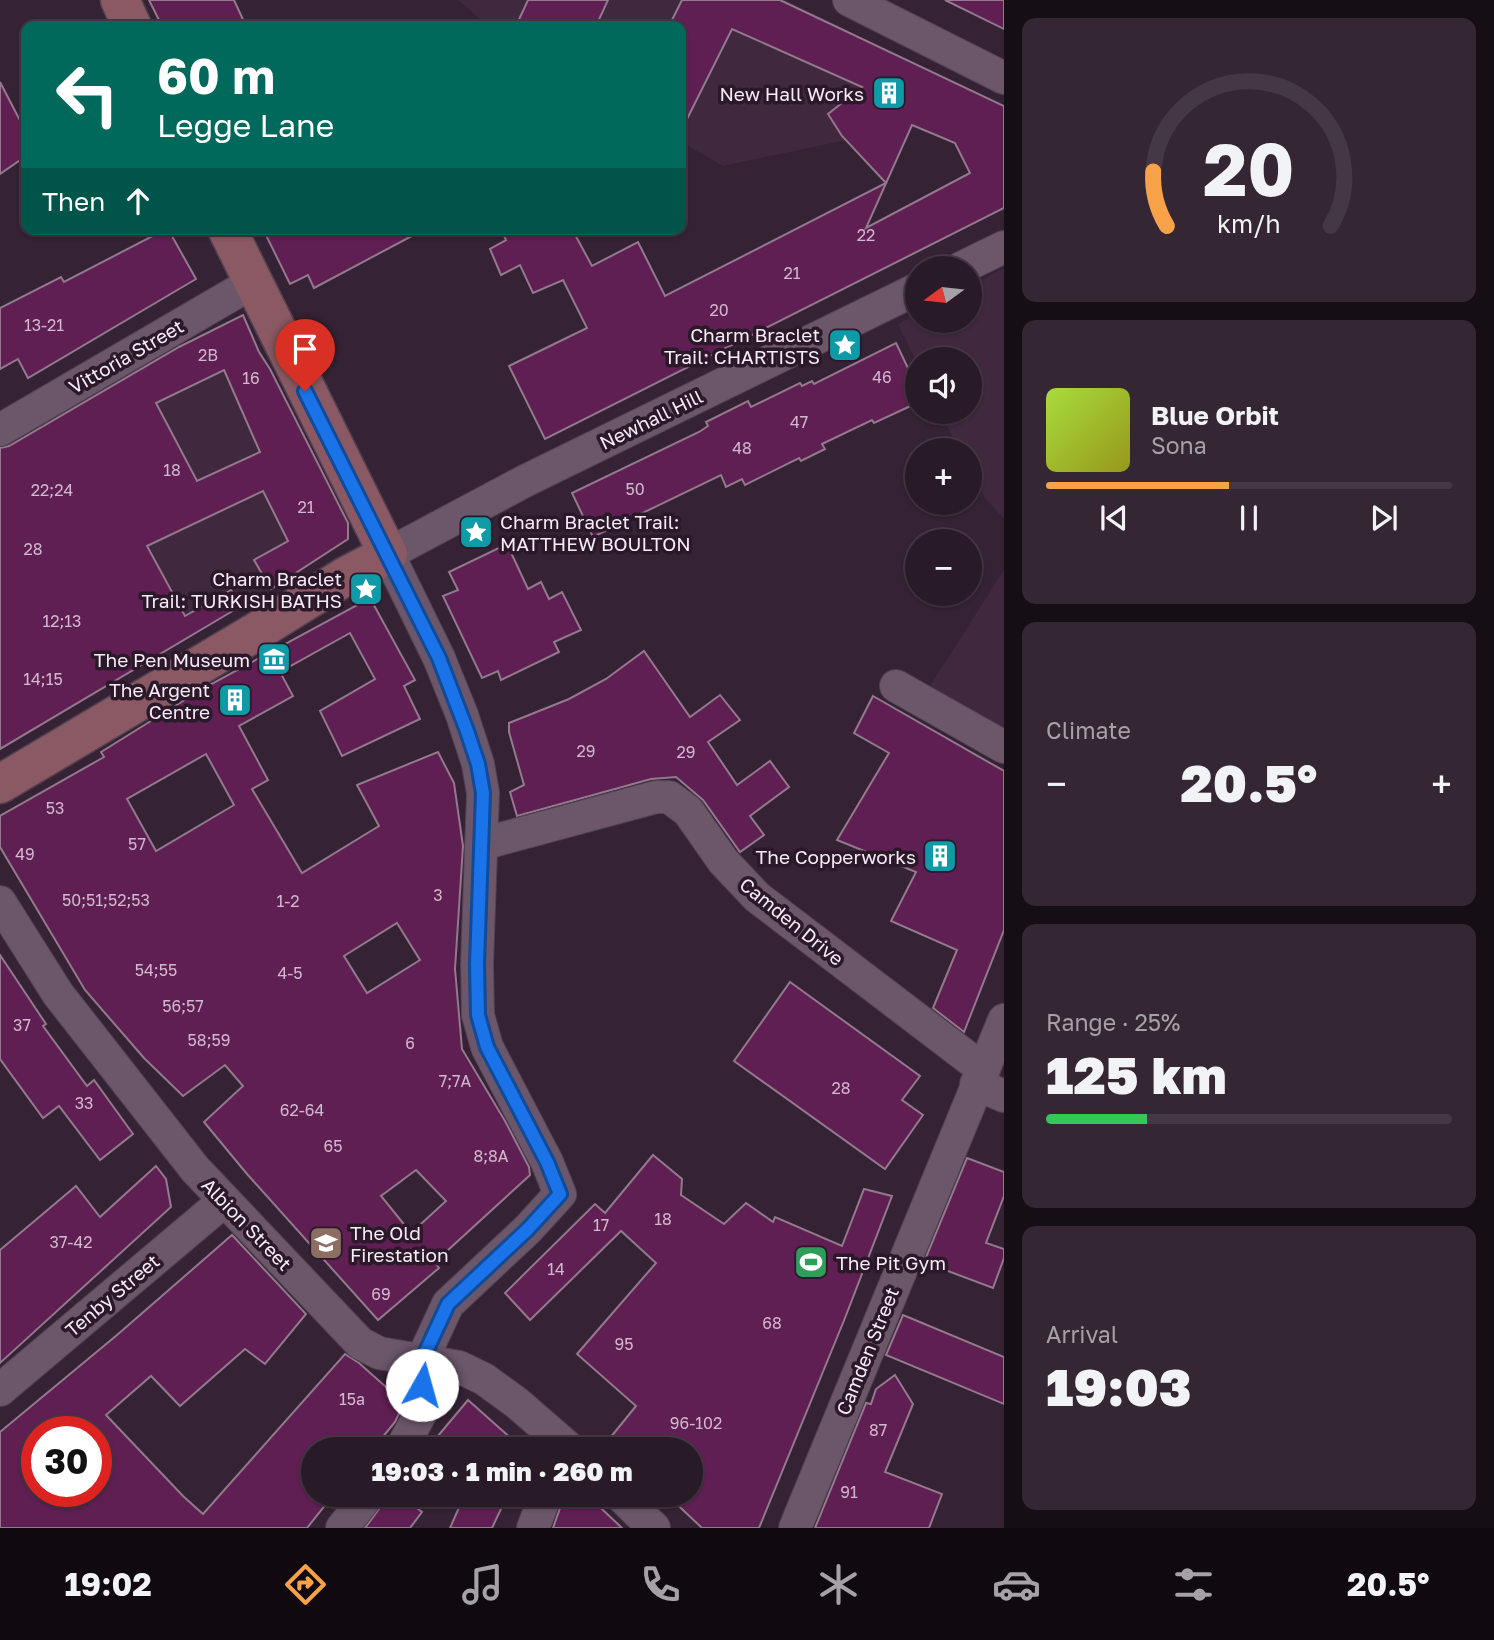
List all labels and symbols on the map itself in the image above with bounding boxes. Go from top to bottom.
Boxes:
building icon: New Hall Works [870,74,908,112]
place label: New Hall Works [719,82,864,105]
house number: 22 [857,225,875,245]
north arrow [905,256,982,332]
house number: 21 [783,263,801,283]
house number: 20 [709,300,729,320]
street label: Vittoria Street [65,314,187,398]
house number: 13-21 [24,315,64,335]
pin [275,319,335,391]
place label: Charm Braclet Trail: CHARTISTS [664,323,820,368]
place icon: Charm Braclet Trail: CHARTISTS [826,326,864,364]
house number: 2B [198,345,218,365]
house number: 46 [872,367,892,387]
house number: 16 [242,368,260,388]
street label: Newhall Hill [596,384,706,454]
house number: 47 [790,412,808,432]
house number: 48 [732,438,752,458]
house number: 18 [163,460,181,480]
house number: 50 [625,479,645,499]
house number: 22;24 [31,480,73,500]
house number: 21 [297,497,315,517]
place label: Charm Braclet Trail: MATTHEW BOULTON [500,510,691,555]
place icon: Charm Braclet Trail: MATTHEW BOULTON [457,513,495,551]
house number: 28 [23,539,43,559]
place label: Charm Braclet Trail: TURKISH BATHS [141,567,342,612]
place icon: Charm Braclet Trail: TURKISH BATHS [347,570,385,608]
house number: 12;13 [43,611,81,631]
museum icon: The Pen Museum [255,640,293,678]
place label: The Pen Museum [94,648,250,671]
house number: 14;15 [23,669,63,689]
place label: The Argent Centre [109,678,210,723]
building icon: The Argent Centre [216,681,254,719]
house number: 29 [577,741,595,761]
house number: 29 [677,742,695,762]
house number: 53 [46,798,64,818]
house number: 57 [128,834,146,854]
building icon: The Copperworks [921,837,959,875]
house number: 49 [15,844,35,864]
place label: The Copperworks [755,845,916,868]
street label: Camden Drive [736,872,848,970]
house number: 3 [433,885,443,905]
house number: 50;51;52;53 [62,890,150,910]
house number: 1-2 [276,891,300,911]
house number: 54;55 [135,960,177,980]
house number: 4-5 [277,963,303,983]
house number: 56;57 [162,996,204,1016]
house number: 37 [13,1015,31,1035]
house number: 58;59 [188,1030,230,1050]
house number: 6 [405,1033,415,1053]
house number: 7;7A [439,1071,472,1091]
house number: 28 [831,1078,851,1098]
house number: 33 [75,1093,93,1113]
house number: 62-64 [280,1100,324,1120]
house number: 65 [324,1136,342,1156]
house number: 8;8A [473,1146,509,1166]
street label: Albion Street [197,1173,297,1275]
house number: 18 [654,1209,672,1229]
house number: 17 [593,1215,609,1235]
place label: The Old Firestation [350,1221,449,1266]
school or university icon: The Old Firestation [307,1224,345,1262]
house number: 37-42 [50,1232,92,1252]
sports icon: The Pit Gym [792,1243,830,1281]
street label: Tenby Street [60,1249,164,1341]
place label: The Pit Gym [836,1251,946,1274]
house number: 14 [547,1259,565,1279]
house number: 69 [371,1284,391,1304]
street label: Camden Street [831,1284,903,1418]
house number: 68 [762,1313,782,1333]
house number: 95 [615,1334,633,1354]
position arrow [385,1348,459,1422]
house number: 15a [339,1389,365,1409]
house number: 96-102 [670,1413,722,1433]
speed limit sign: 30 [21,1416,112,1507]
house number: 87 [869,1420,887,1440]
house number: 91 [840,1482,858,1502]

